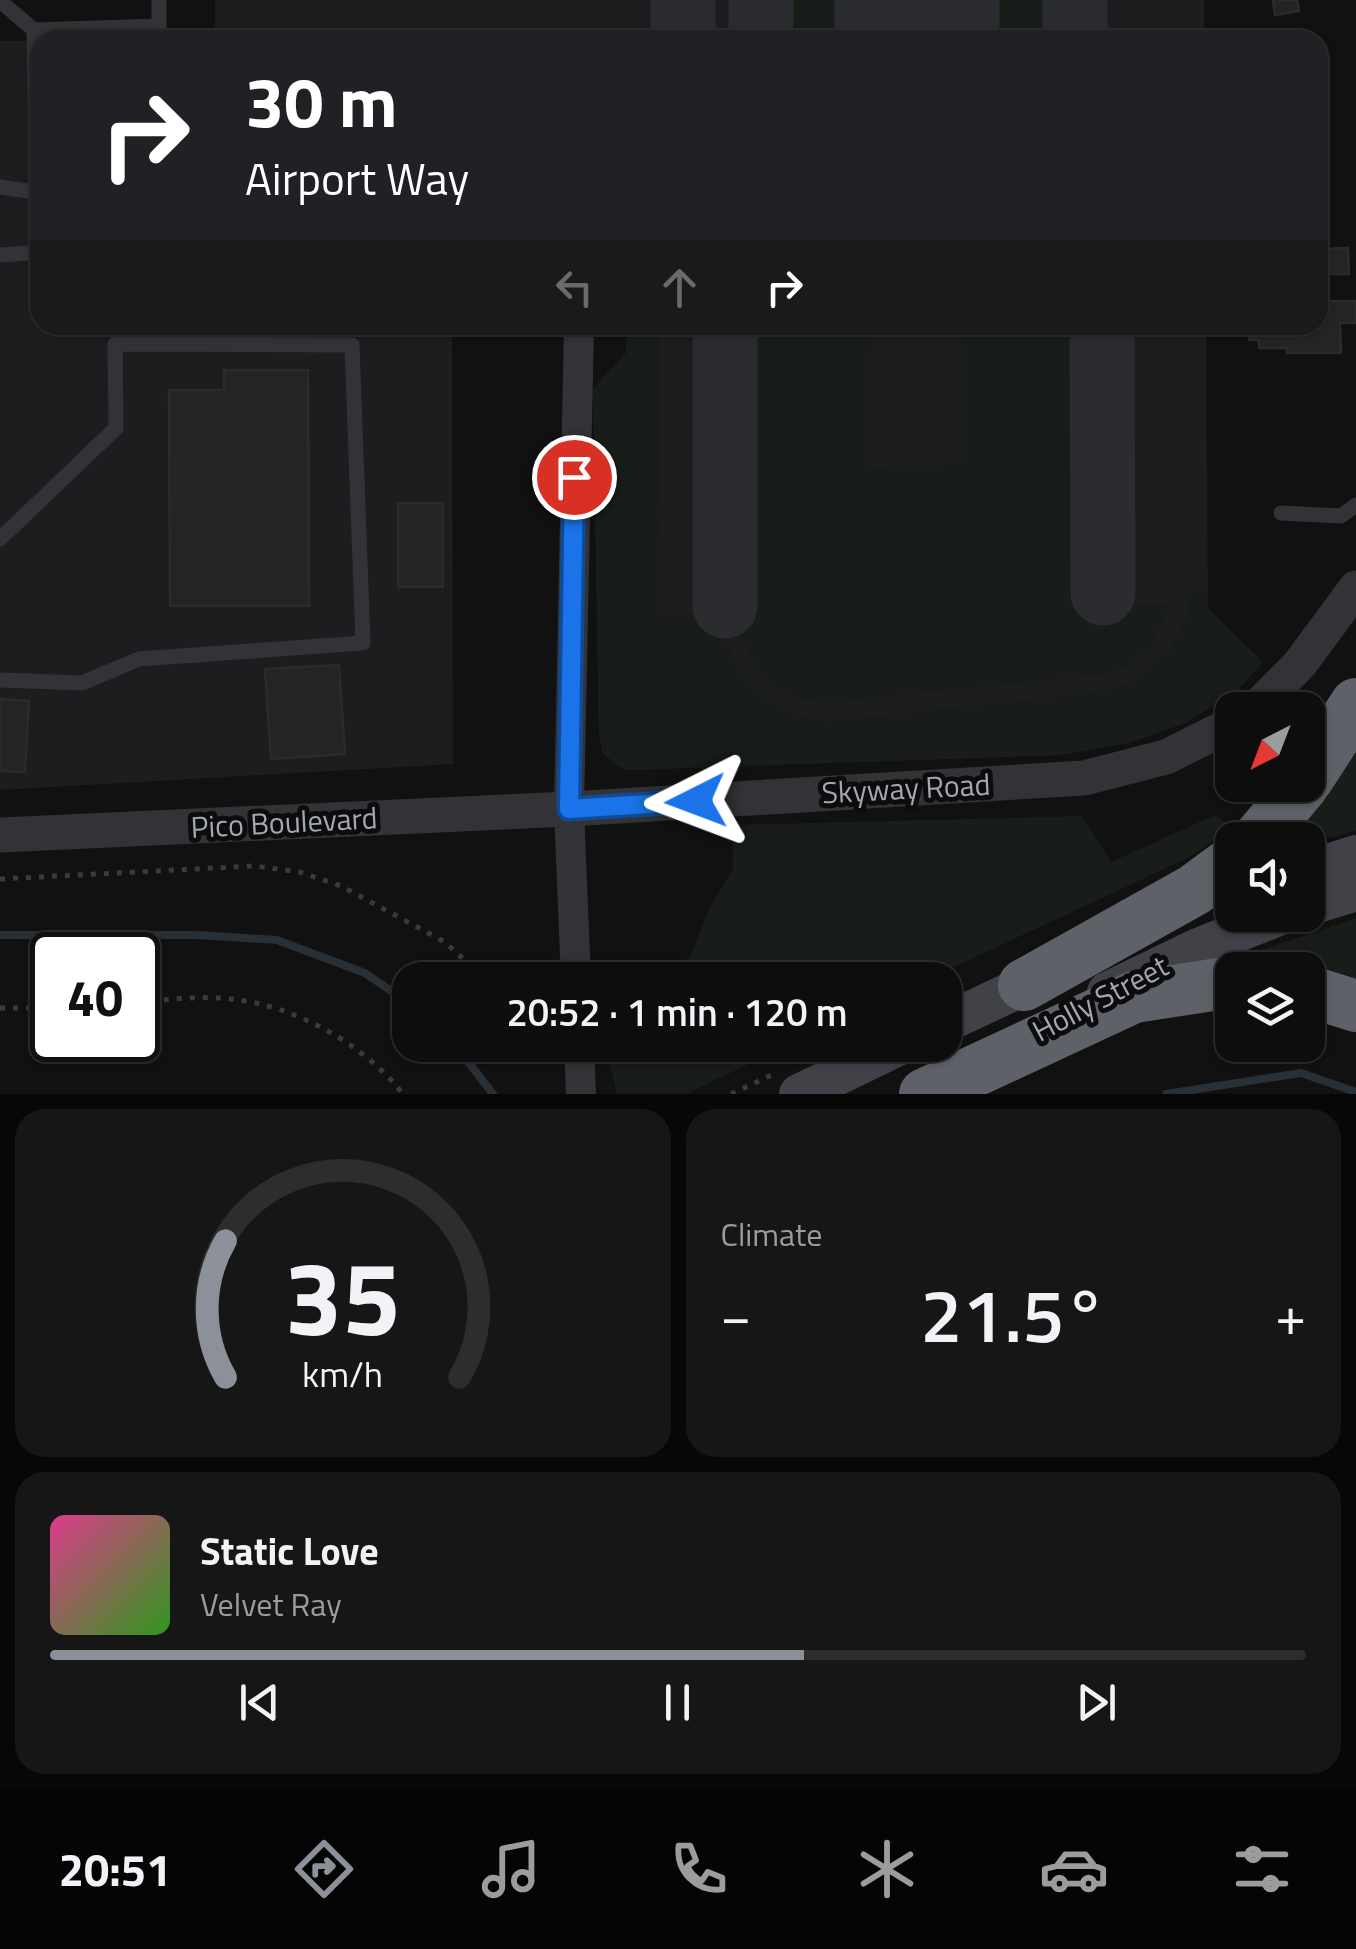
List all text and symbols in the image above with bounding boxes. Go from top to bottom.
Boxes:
text: 30 m [245,48,398,154]
icon: right [80,70,210,200]
text: Airport Way [245,144,469,212]
icon: left [547,260,602,315]
icon: ahead [652,260,707,315]
icon: right [757,260,812,315]
pin [532,435,617,520]
icon: arrive [547,450,602,505]
north arrow [1215,692,1325,802]
map controls [1215,692,1325,1062]
position arrow [644,749,748,853]
street label: Skyway Road [821,761,991,815]
street label: Pico Boulevard [189,794,379,850]
button: sound [1215,822,1325,932]
speed limit sign: 40 [30,932,160,1062]
street label: Holly Street [1024,943,1177,1053]
button: layers [1215,952,1325,1062]
text: 20:52 · 1 min · 120 m [506,983,848,1041]
text: Climate [721,1210,822,1258]
text: 35 [285,1217,401,1375]
text: 21.5° [920,1257,1106,1371]
text: − [721,1273,751,1356]
text: + [1275,1273,1306,1356]
text: km/h [302,1346,383,1401]
text: Static Love [200,1522,379,1580]
text: Velvet Ray [200,1580,342,1628]
icon: previous [232,1675,287,1730]
icon: pause [650,1675,705,1730]
icon: next [1069,1675,1124,1730]
icon: directions [289,1834,359,1904]
icon: music [476,1834,546,1904]
icon: phone [664,1834,734,1904]
icon: climate [852,1834,922,1904]
icon: car [1039,1834,1109,1904]
icon: filters [1227,1834,1297,1904]
text: 20:51 [59,1835,171,1903]

